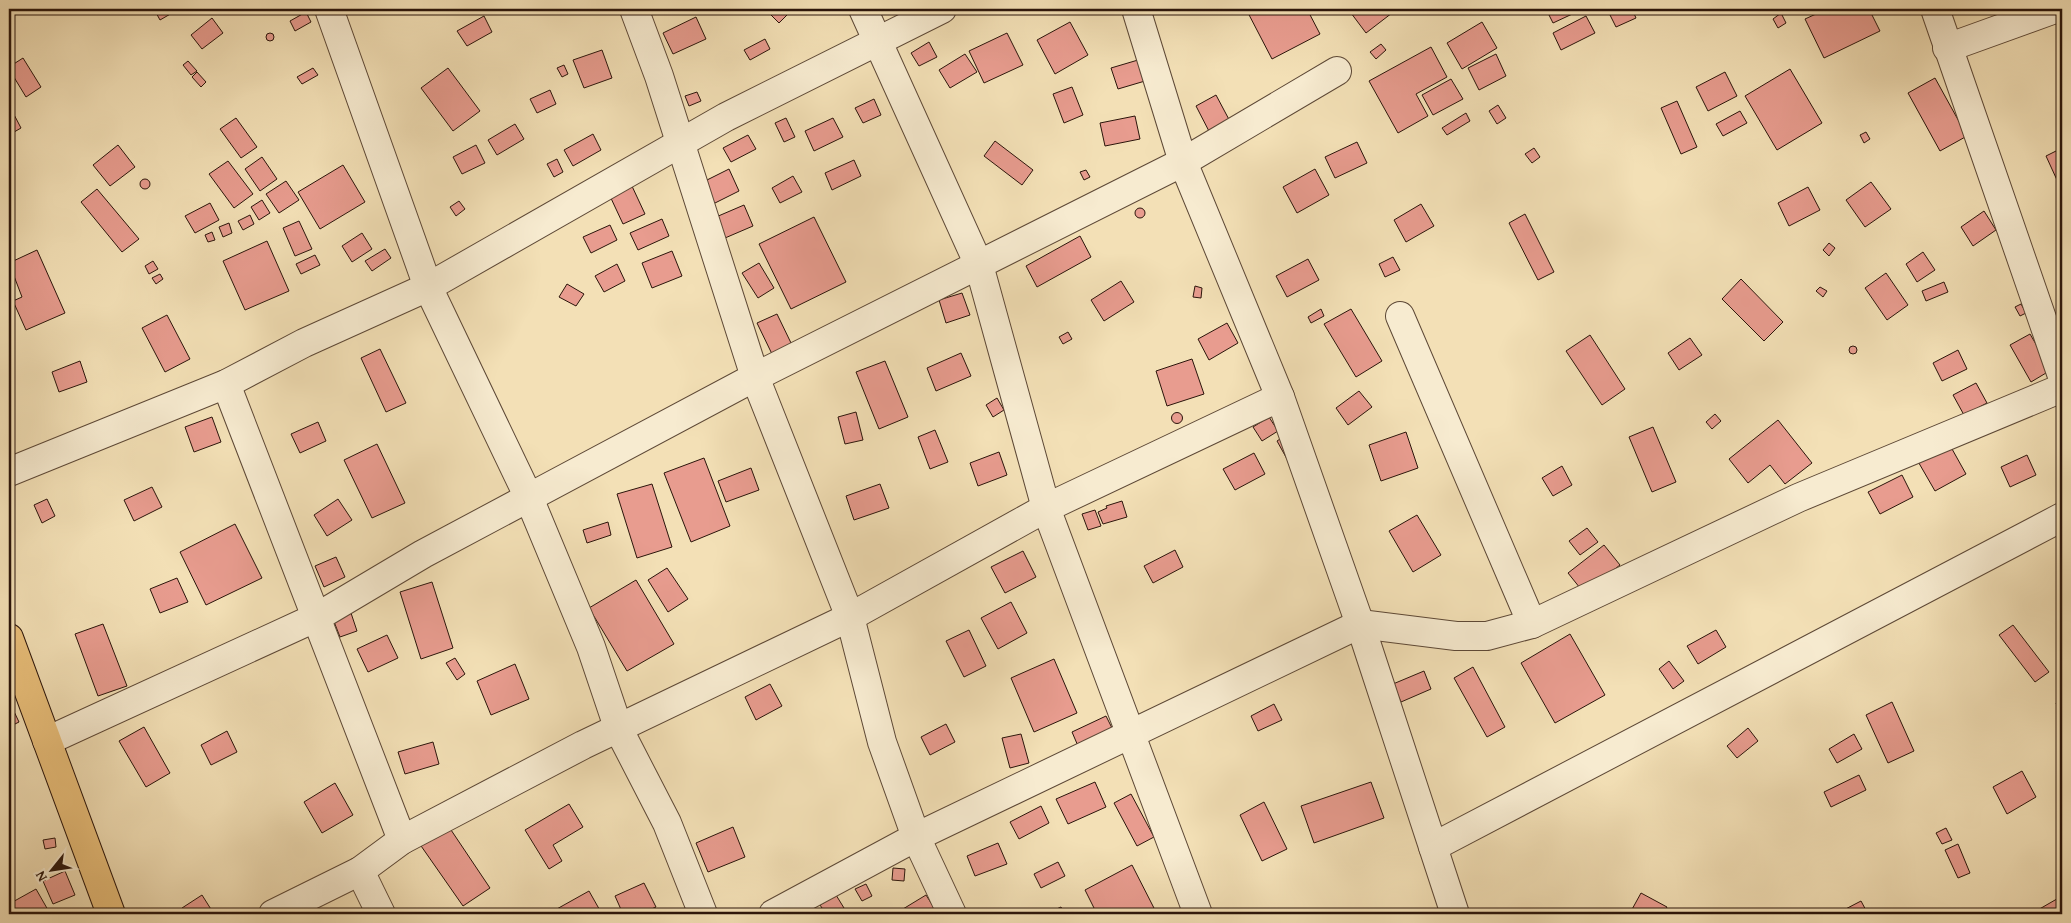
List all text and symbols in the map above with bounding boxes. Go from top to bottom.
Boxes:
north arrow [28,846,78,896]
text: N [29,867,52,886]

